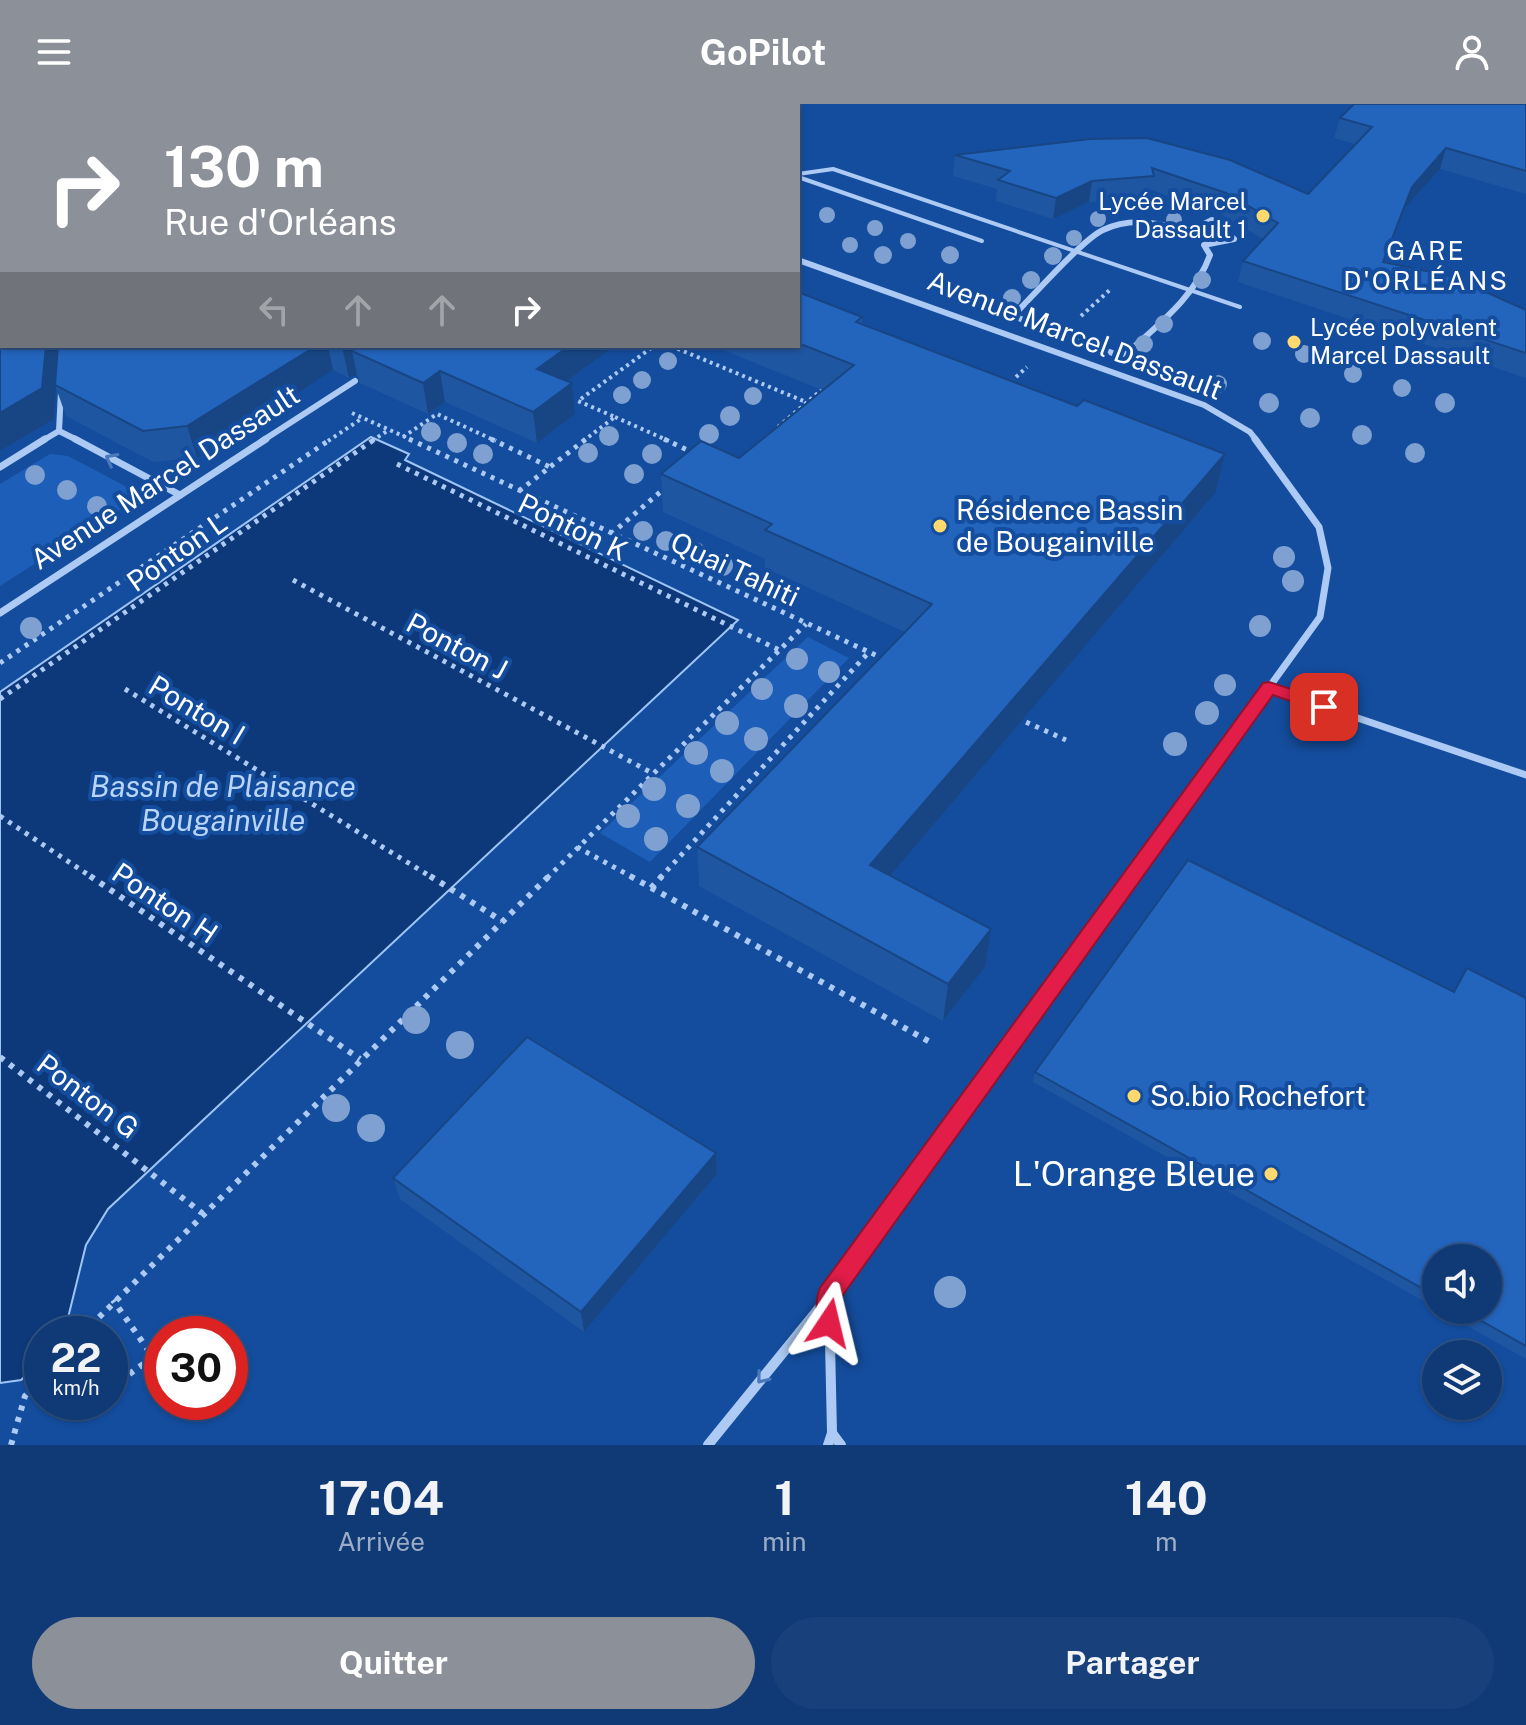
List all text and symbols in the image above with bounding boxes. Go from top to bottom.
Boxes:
icon: menu [32,30,76,74]
icon: person [1450,30,1494,74]
text: GoPilot [700,31,826,73]
text: 130 m [164,134,324,200]
icon: right [32,136,136,240]
place label: Lycée Marcel Dassault 1 [1098,187,1247,243]
text: Rue d'Orléans [164,201,397,243]
marker: Lycée Marcel Dassault 1 [1254,207,1272,225]
district label: GARE D'ORLÉANS [1343,235,1509,296]
street label: Avenue Marcel Dassault [923,263,1227,406]
icon: left [252,288,296,332]
icon: ahead [336,288,380,332]
icon: ahead [420,288,464,332]
icon: right [504,288,548,332]
place label: Lycée polyvalent Marcel Dassault [1310,313,1497,369]
marker: Lycée polyvalent Marcel Dassault [1285,333,1303,351]
street label: Avenue Marcel Dassault [24,377,305,576]
one-way arrow [104,453,119,468]
street label: Ponton K [513,486,633,567]
place label: Résidence Bassin de Bougainville [956,493,1183,558]
street label: Ponton L [120,505,233,598]
marker: Résidence Bassin de Bougainville [931,517,949,535]
street label: Quai Tahiti [666,524,805,613]
street label: Ponton J [401,605,513,686]
street label: Ponton I [143,668,251,751]
pin [1290,673,1358,741]
icon: arrive [1302,685,1346,729]
water label: Bassin de Plaisance Bougainville [90,768,356,838]
street label: Ponton H [106,855,224,950]
street label: Ponton G [31,1047,146,1145]
place label: So.bio Rochefort [1150,1079,1366,1112]
marker: So.bio Rochefort [1125,1087,1143,1105]
place label: L'Orange Bleue [1013,1154,1255,1194]
marker: L'Orange Bleue [1262,1165,1280,1183]
map controls [1422,1244,1502,1420]
button: sound [1422,1244,1502,1324]
position arrow [787,1281,871,1365]
speed limit sign: 30 [144,1316,248,1420]
text: 22 [51,1334,101,1381]
button: layers [1422,1340,1502,1420]
one-way arrow [757,1369,772,1383]
text: km/h [52,1376,100,1400]
text: 17:04 [318,1469,444,1526]
text: 1 [774,1469,795,1526]
text: 140 [1125,1469,1208,1526]
text: Arrivée [337,1526,425,1557]
text: min [762,1526,806,1557]
text: m [1155,1526,1177,1557]
button: Quitter [32,1617,755,1709]
button: Partager [771,1617,1494,1709]

